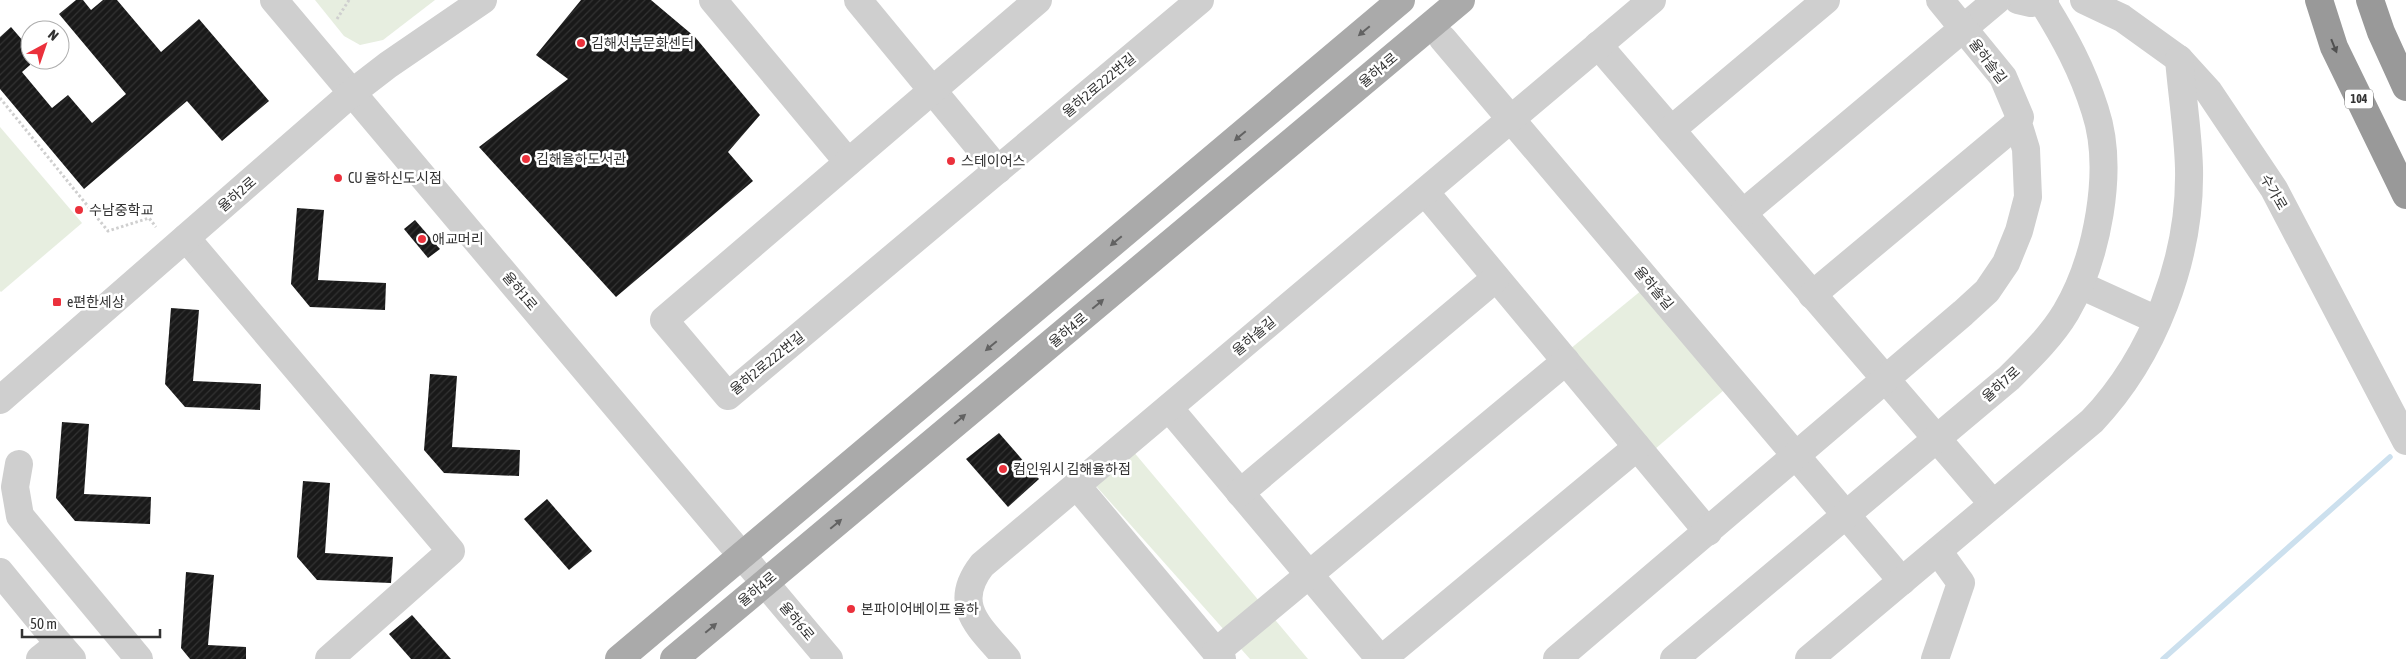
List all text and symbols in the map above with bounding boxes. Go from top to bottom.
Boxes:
north arrow [20,20,70,70]
text: N [45,26,62,44]
one-way arrow [1358,26,1371,37]
place label: 김해서부문화센터 [591,35,694,51]
street label: 율하솔길 [1966,36,2010,86]
marker: 김해서부문화센터 [575,37,587,49]
one-way arrow [2331,39,2339,53]
street label: 율하4로 [1356,49,1401,91]
street label: 율하2로222번길 [1059,50,1139,120]
road number: 104 [2345,90,2373,108]
one-way arrow [1234,130,1246,141]
place label: 김해율하도서관 [536,151,626,167]
marker: 김해율하도서관 [520,153,532,165]
place label: 스테이어스 [961,153,1026,169]
marker: 스테이어스 [945,155,957,167]
place label: CU 율하신도시점 [348,170,442,186]
street label: 수가로 [2257,171,2291,213]
marker: CU 율하신도시점 [332,172,344,184]
street label: 율하2로 [215,173,259,215]
place label: 수남중학교 [89,202,154,218]
marker: 수남중학교 [73,204,85,216]
place label: 애교머리 [432,231,484,247]
marker: 애교머리 [416,233,428,245]
one-way arrow [1109,235,1122,246]
street label: 율하솔길 [1631,263,1677,313]
street label: 율하1로 [499,269,541,314]
place label: e편한세상 [67,294,125,310]
marker: e편한세상 [51,296,63,308]
one-way arrow [1092,298,1105,309]
street label: 율하4로 [1046,309,1091,351]
street label: 율하솔길 [1229,313,1279,359]
street label: 율하2로222번길 [727,328,807,398]
one-way arrow [985,340,998,351]
street label: 율하7로 [1979,363,2023,405]
one-way arrow [954,414,967,425]
place label: 컴인워시 김해율하점 [1013,461,1131,477]
marker: 컴인워시 김해율하점 [997,463,1009,475]
one-way arrow [829,518,842,529]
street label: 율하4로 [735,568,780,610]
street label: 율하6로 [776,599,818,644]
place label: 본파이어베이프 율하 [861,601,979,617]
marker: 본파이어베이프 율하 [845,603,857,615]
scale bar [22,606,160,638]
text: 50 m [30,615,57,632]
one-way arrow [704,622,717,633]

